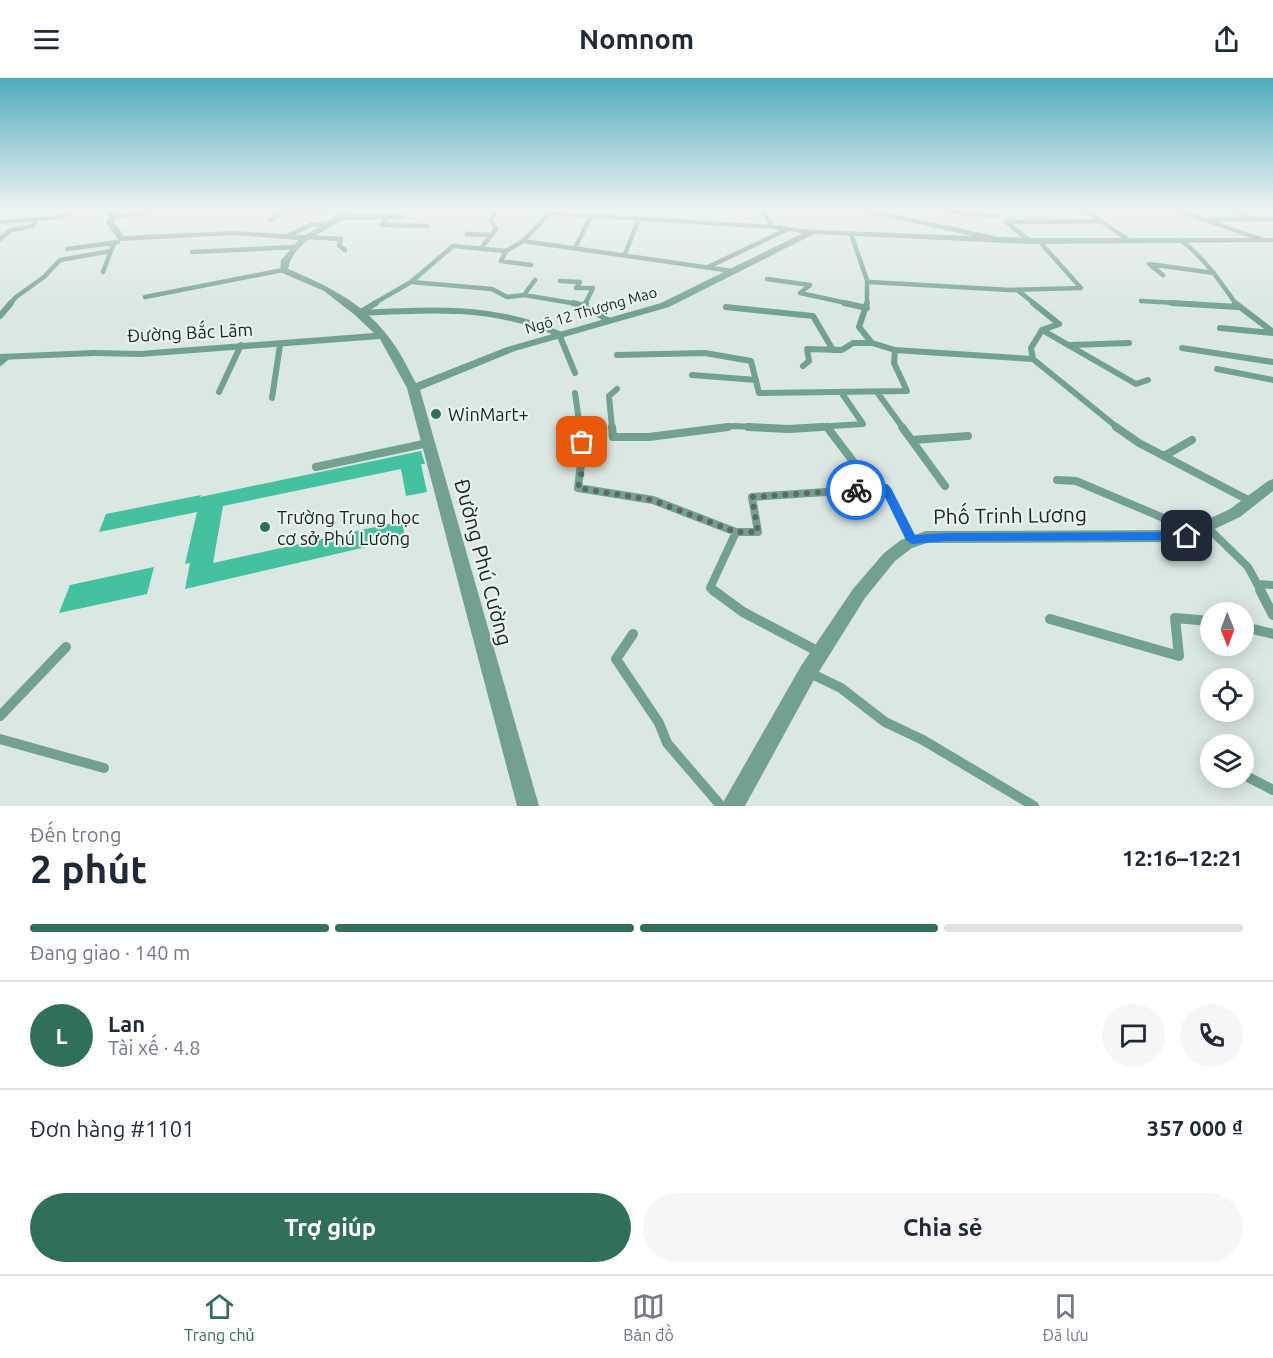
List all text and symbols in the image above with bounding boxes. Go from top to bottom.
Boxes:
icon: menu [30,23,63,56]
icon: share [1210,23,1243,56]
text: Nomnom [579,24,694,54]
street label: Ngõ 12 Thượng Mao [523,283,659,337]
street label: Đường Bắc Lãm [126,317,253,345]
place label: WinMart+ [448,404,529,424]
marker: WinMart+ [429,407,443,421]
pin [556,416,607,467]
icon: bag [565,425,598,458]
courier [826,460,886,520]
icon: bike [840,474,873,507]
street label: Đường Phú Cường [450,476,518,648]
street label: Phố Trinh Lương [933,499,1087,528]
place label: Trường Trung học cơ sở Phú Lương [277,507,420,548]
pin [1161,510,1212,561]
icon: home [1170,519,1203,552]
marker: Trường Trung học cơ sở Phú Lương [258,520,272,534]
north arrow [1200,602,1254,656]
map controls [1200,602,1254,788]
button: locate [1200,668,1254,722]
button: layers [1200,734,1254,788]
text: Đến trong [30,823,121,846]
text: 12:16–12:21 [1122,845,1243,870]
text: 2 phút [30,847,147,890]
text: Đang giao · 140 m [30,941,190,964]
button: chat [1102,1004,1165,1067]
button: phone [1180,1004,1243,1067]
text: Lan [108,1011,145,1036]
text: L [55,1023,68,1048]
text: Tài xế · 4.8 [108,1036,201,1059]
text: 357 000 ₫ [1147,1115,1243,1140]
text: Đơn hàng #1101 [30,1116,195,1141]
button: Trợ giúp [30,1193,631,1262]
button: Chia sẻ [643,1193,1243,1262]
tab: Trang chủ [184,1290,254,1345]
tab: Bản đồ [623,1290,674,1345]
tab: Đã lưu [1042,1290,1089,1344]

